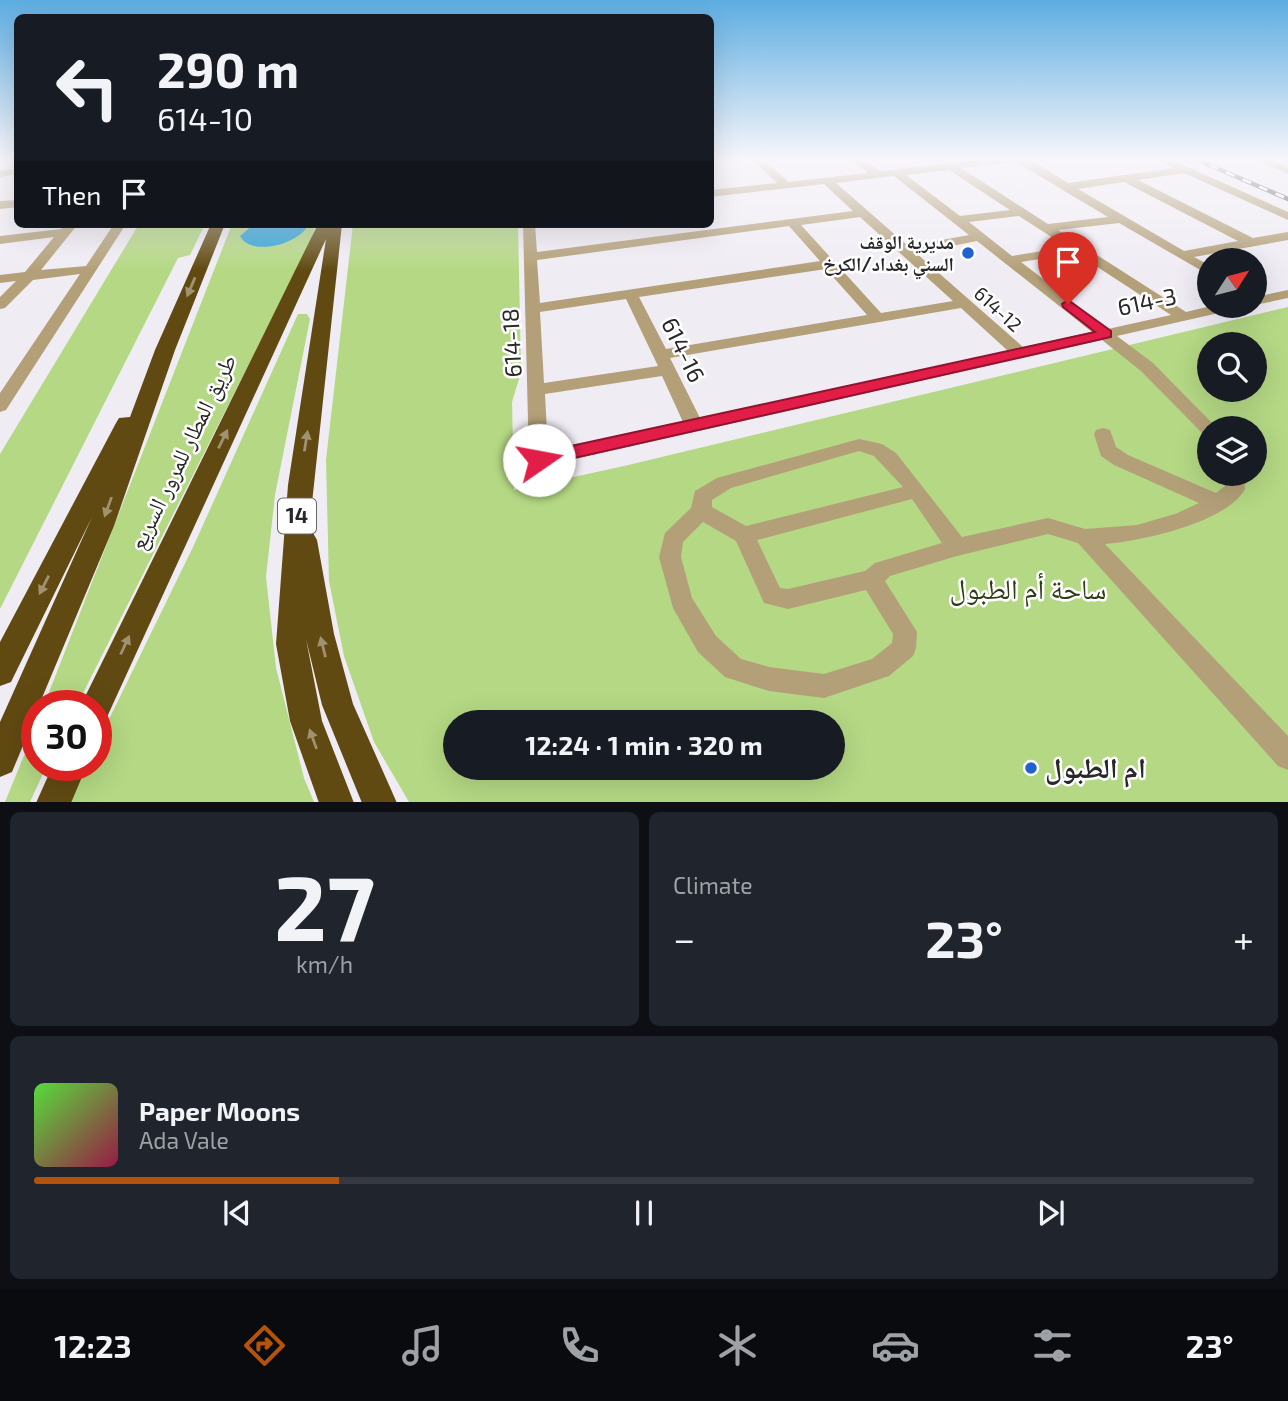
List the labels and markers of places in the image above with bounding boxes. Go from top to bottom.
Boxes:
place label: مديرية الوقف السني بغداد/الكرخ [823,230,954,280]
pin [1038,232,1098,304]
marker: مديرية الوقف السني بغداد/الكرخ [960,245,976,261]
place label: ام الطبول [1045,750,1146,788]
marker: ام الطبول [1023,760,1039,776]

